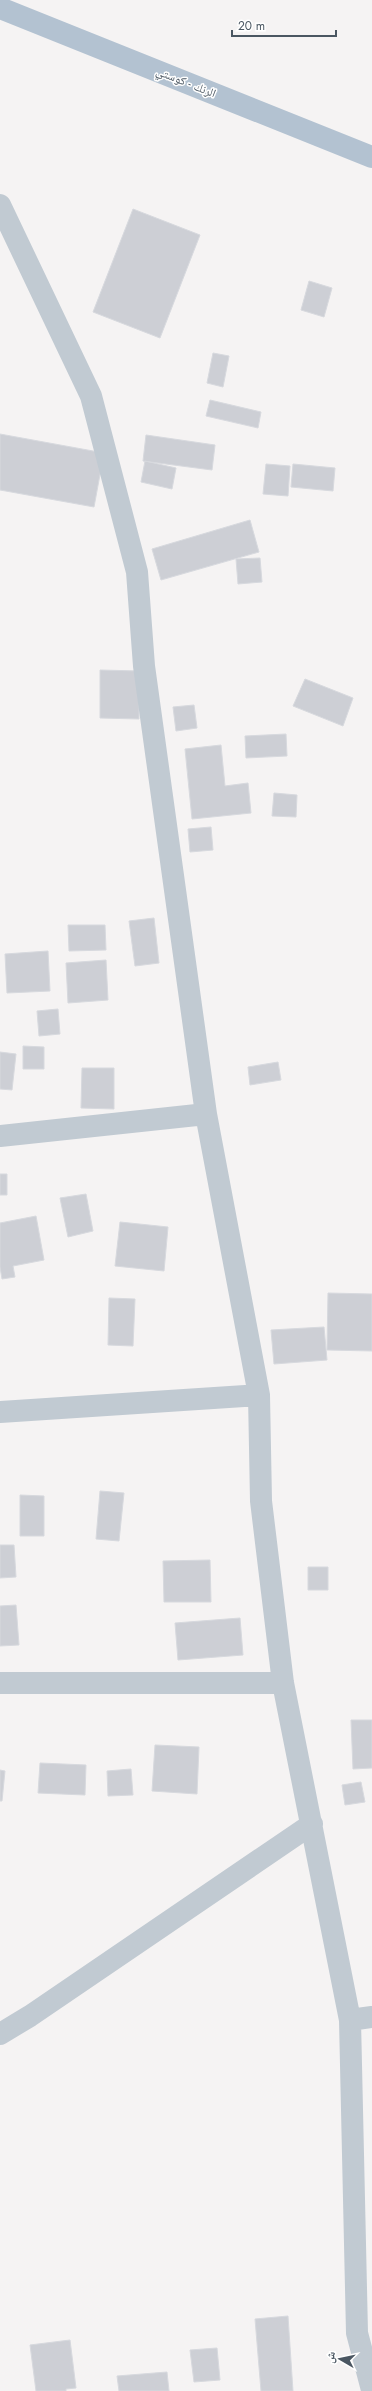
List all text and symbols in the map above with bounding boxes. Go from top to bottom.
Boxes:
scale bar [232,12,336,38]
text: 20 m [238,17,265,35]
street label: الرنك - كوستي [153,62,219,103]
north arrow [320,2339,360,2379]
text: ش [321,2350,339,2364]

